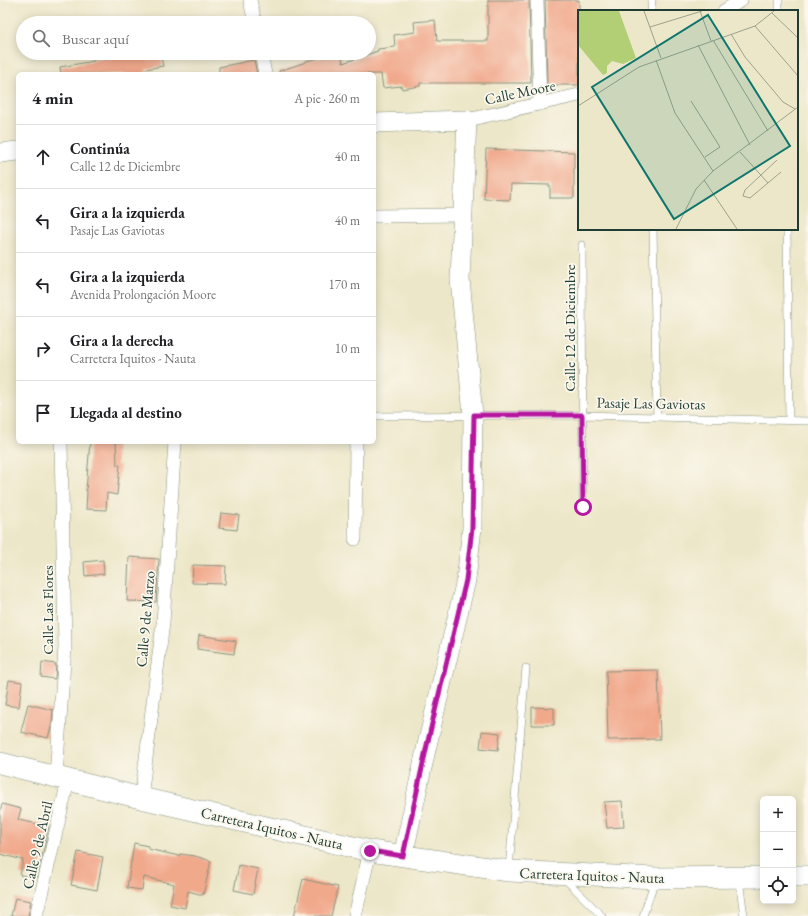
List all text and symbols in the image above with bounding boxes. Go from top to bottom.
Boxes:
inset map [578,10,798,230]
search box [16,16,376,60]
icon: search [30,27,52,49]
text: Buscar aquí [62,29,129,48]
street label: Calle Moore [483,75,557,109]
text: 4 min [32,87,73,109]
text: A pie · 260 m [294,90,360,107]
text: Continúa [70,139,130,158]
icon: ahead [32,146,54,168]
text: 40 m [335,148,360,165]
text: Calle 12 de Diciembre [70,158,180,175]
text: Gira a la izquierda [70,203,185,222]
icon: left [32,210,54,232]
text: 40 m [335,212,360,229]
text: Pasaje Las Gaviotas [70,222,164,239]
street label: Calle 12 de Diciembre [560,264,579,392]
text: Gira a la izquierda [70,267,185,286]
icon: left [32,274,54,296]
text: 170 m [329,276,360,293]
text: Avenida Prolongación Moore [70,286,216,303]
text: Gira a la derecha [70,331,174,350]
icon: right [32,338,54,360]
text: 10 m [335,340,360,357]
text: Carretera Iquitos - Nauta [70,350,196,367]
street label: Pasaje Las Gaviotas [596,393,706,413]
icon: arrive [32,402,54,424]
text: Llegada al destino [70,403,182,422]
route start [574,498,592,516]
street label: Calle Las Flores [38,565,57,655]
street label: Calle 9 de Marzo [131,570,159,668]
map controls [760,796,796,904]
button: + [760,796,796,832]
street label: Calle 9 de Abril [18,799,56,891]
street label: Carretera Iquitos - Nauta [199,802,345,854]
button: − [760,832,796,868]
route end [361,842,379,860]
street label: Carretera Iquitos - Nauta [519,863,665,887]
button: locate [760,868,796,904]

